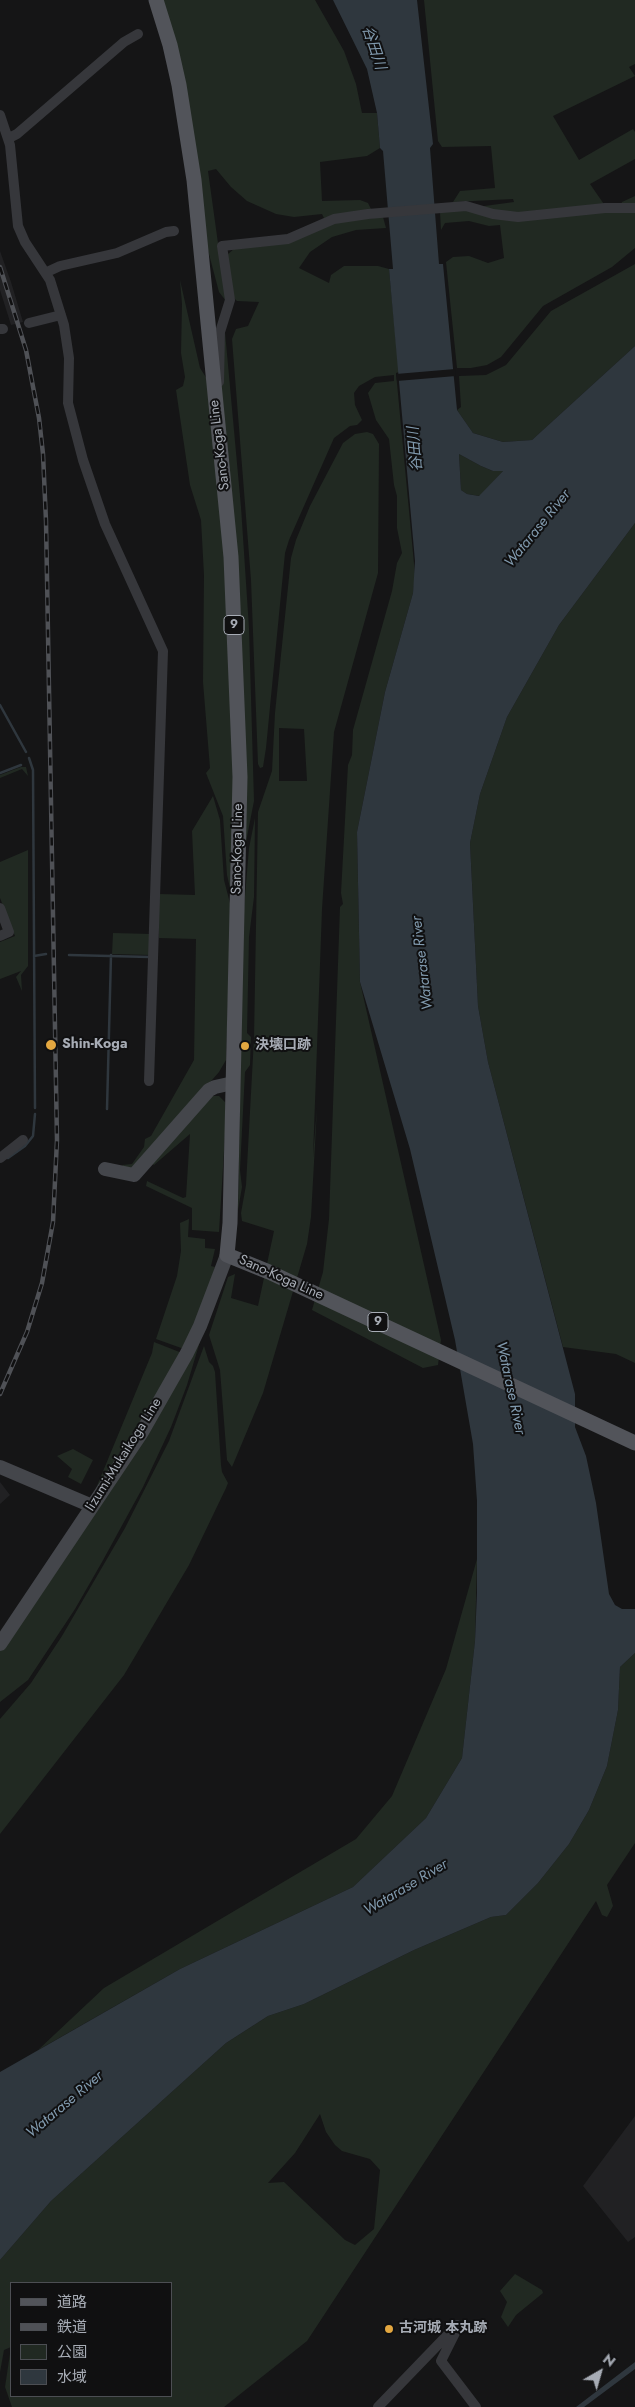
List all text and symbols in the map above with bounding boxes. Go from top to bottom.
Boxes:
water label: 谷田川 [357,24,389,72]
street label: Sano-Koga Line [206,399,234,491]
water label: 谷田川 [405,426,427,472]
water label: Watarase River [501,487,575,571]
road number: 9 [224,616,244,634]
street label: Sano-Koga Line [229,803,247,895]
water label: Watarase River [408,915,438,1011]
place label: Shin-Koga [62,1037,127,1053]
marker: Shin-Koga [44,1038,58,1052]
place label: 決壊口跡 [255,1038,311,1054]
marker: 決壊口跡 [239,1040,251,1052]
street label: Sano-Koga Line [236,1252,326,1304]
road number: 9 [368,1312,388,1331]
water label: Watarase River [491,1340,529,1436]
street label: Iizumi-Mukaikoga Line [82,1395,166,1515]
water label: Watarase River [361,1856,451,1920]
water label: Watarase River [23,2068,107,2142]
legend [10,2282,172,2397]
text: 道路 [57,2291,87,2313]
text: 鉄道 [57,2316,87,2338]
place label: 古河城 本丸跡 [399,2321,487,2337]
marker: 古河城 本丸跡 [383,2323,395,2335]
text: 公園 [57,2341,87,2363]
north arrow [575,2347,625,2397]
text: N [599,2349,620,2371]
text: 水域 [57,2366,87,2388]

